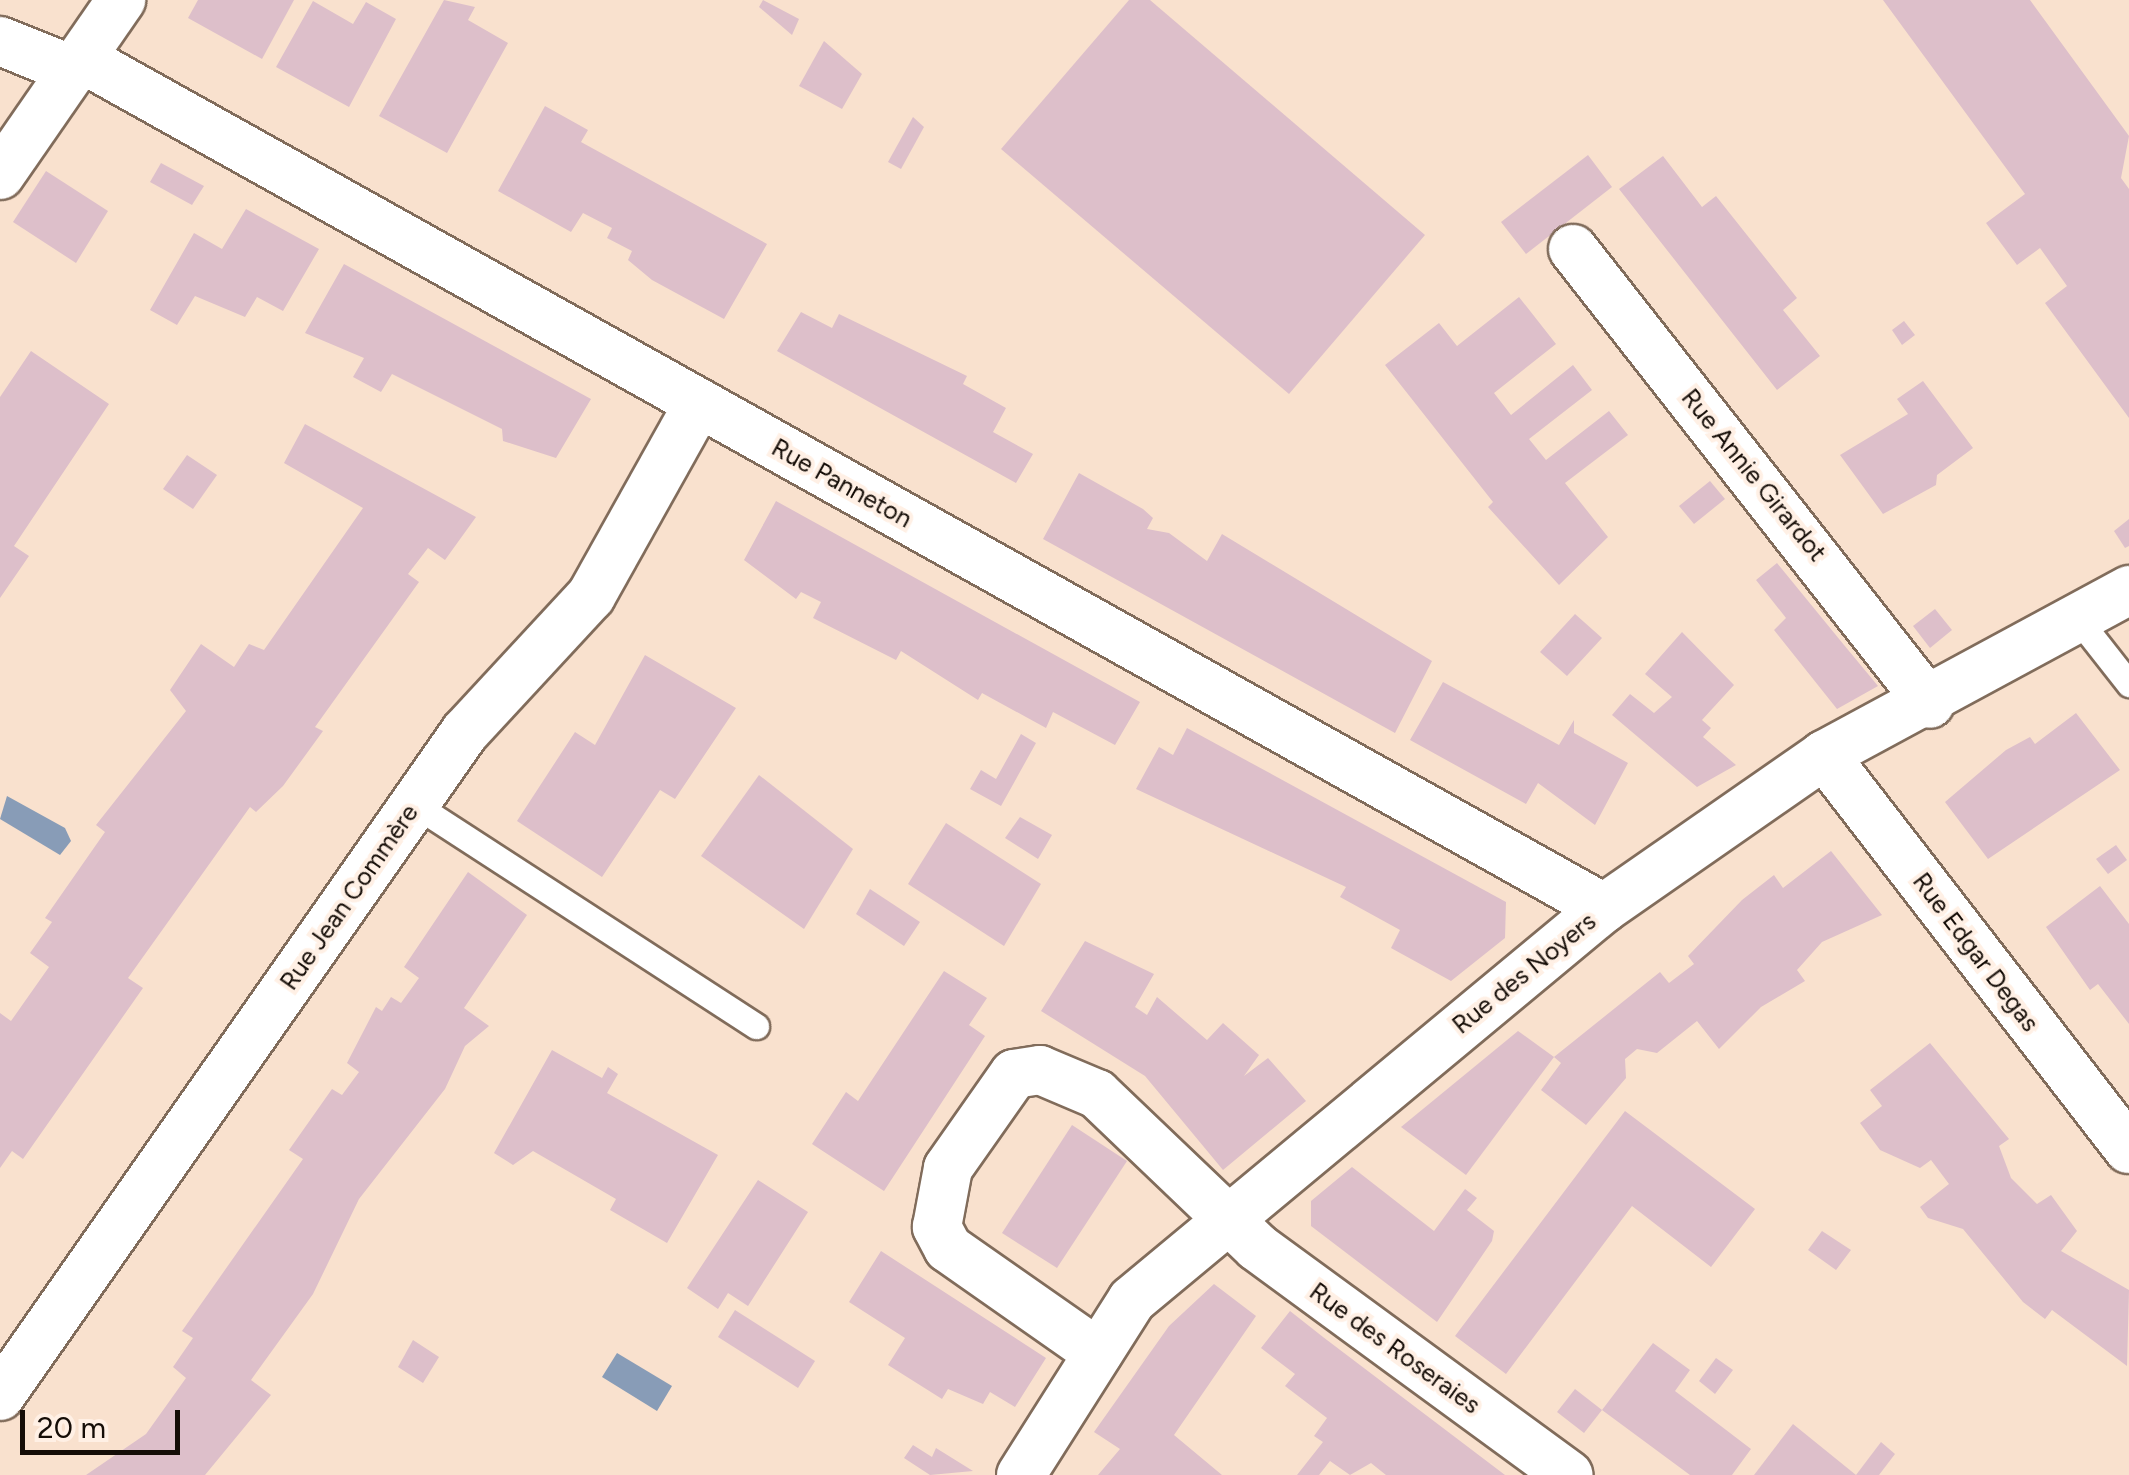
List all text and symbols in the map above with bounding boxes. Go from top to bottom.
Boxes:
street label: Rue Annie Girardot [1675,383,1833,567]
street label: Rue Panneton [767,432,917,534]
street label: Rue Jean Commère [274,798,424,996]
street label: Rue Edgar Degas [1907,867,2045,1037]
street label: Rue des Noyers [1446,906,1602,1040]
street label: Rue des Roseraies [1304,1276,1486,1420]
scale bar [25,1390,185,1452]
text: 20 m [37,1409,106,1446]

